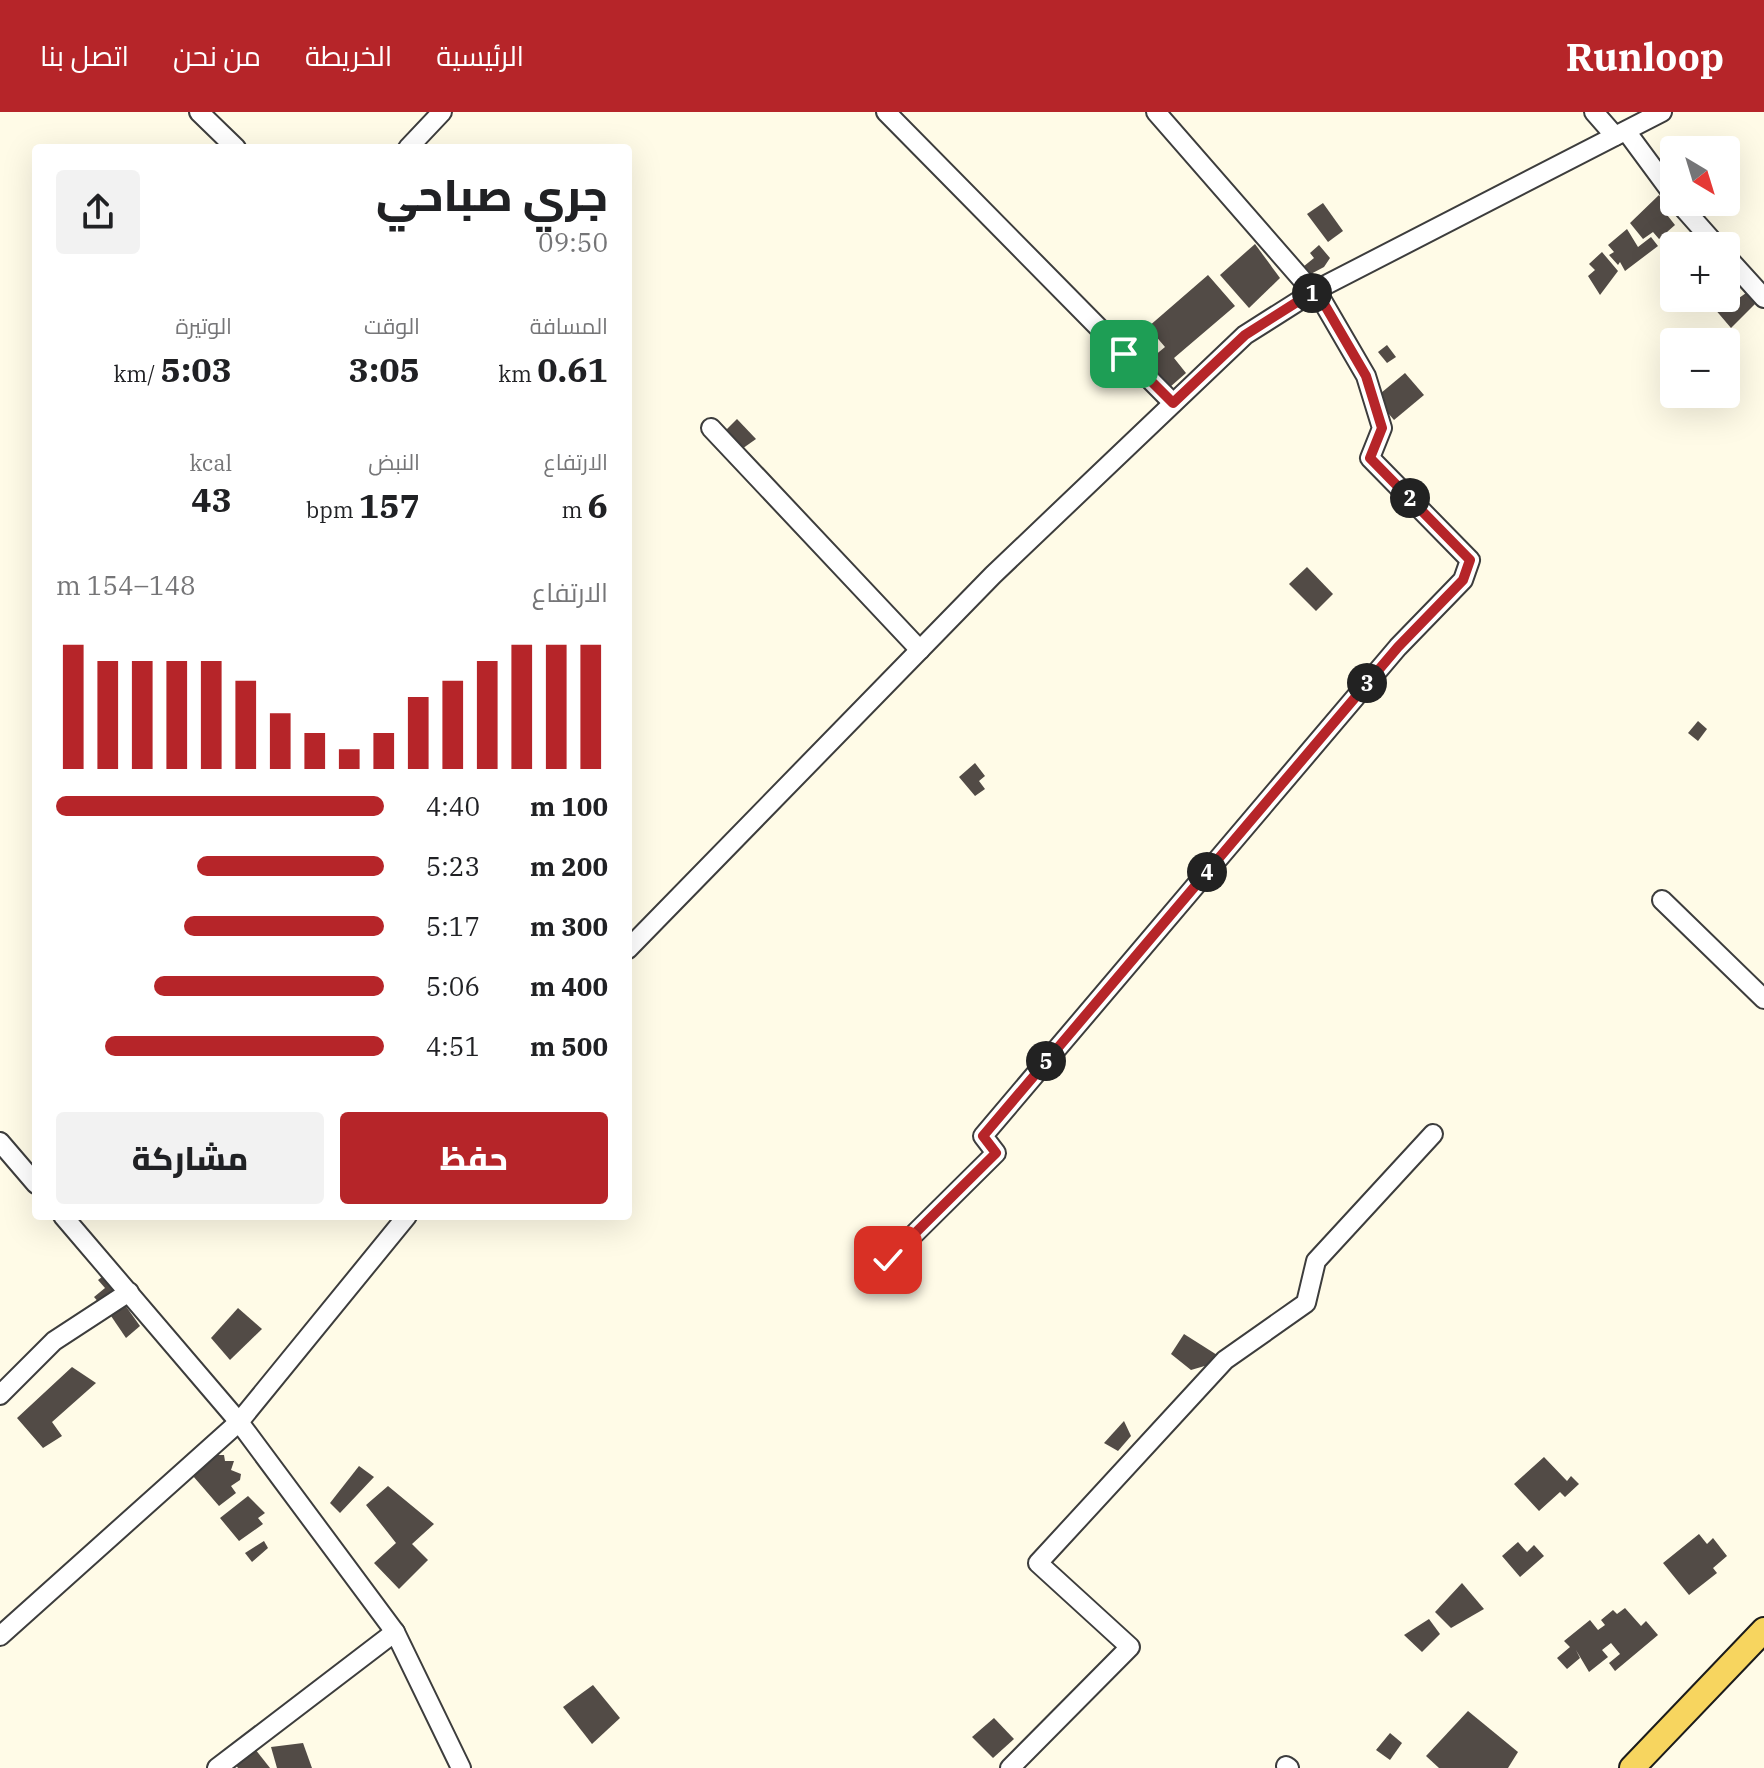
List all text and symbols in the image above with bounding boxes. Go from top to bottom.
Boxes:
text: Runloop [1566,32,1724,81]
text: اتصل بنا [40,37,129,74]
text: من نحن [173,37,261,74]
text: الخريطة [305,37,392,74]
text: الرئيسية [436,37,524,74]
north arrow [1660,136,1740,216]
map controls [1660,136,1740,408]
text: جري صباحي [376,166,608,223]
button: share [56,170,140,254]
text: 09:50 [538,225,608,259]
button: + [1660,232,1740,312]
pin: 1 [1292,273,1332,313]
text: 1 [1305,278,1319,307]
text: الوتيرة [176,311,232,340]
text: الوقت [364,311,420,340]
text: المسافة [530,311,608,340]
pin [1090,320,1158,388]
button: − [1660,328,1740,408]
icon: arrive [1102,332,1146,376]
text: 5:03 [160,347,232,391]
text: 3:05 [348,347,420,391]
text: 0.61 [537,347,608,391]
text: /km [114,359,160,388]
text: km [498,359,537,388]
text: النبض [368,447,420,476]
text: الارتفاع [544,447,608,476]
text: kcal [190,448,232,477]
text: 43 [191,477,232,521]
pin: 2 [1390,478,1430,518]
text: 157 [359,483,420,527]
text: 6 [588,483,608,527]
text: 2 [1403,483,1417,512]
text: bpm [306,495,359,524]
text: m [562,495,588,524]
text: 148–154 m [56,568,196,602]
text: الارتفاع [532,575,608,609]
pin: 3 [1347,663,1387,703]
text: 3 [1360,668,1374,697]
text: 4:40 [426,789,480,823]
text: 100 m [530,789,608,823]
text: 5:23 [426,849,480,883]
text: 200 m [530,849,608,883]
pin: 4 [1187,852,1227,892]
text: 4 [1200,857,1214,886]
text: 5:17 [426,909,480,943]
text: 300 m [530,909,608,943]
text: 5:06 [426,969,480,1003]
text: 400 m [530,969,608,1003]
text: 4:51 [426,1029,480,1063]
text: 500 m [530,1029,608,1063]
pin: 5 [1026,1041,1066,1081]
text: 5 [1039,1046,1053,1075]
button: مشاركة [56,1112,324,1204]
button: حفظ [340,1112,608,1204]
pin [854,1226,922,1294]
icon: check [866,1238,910,1282]

